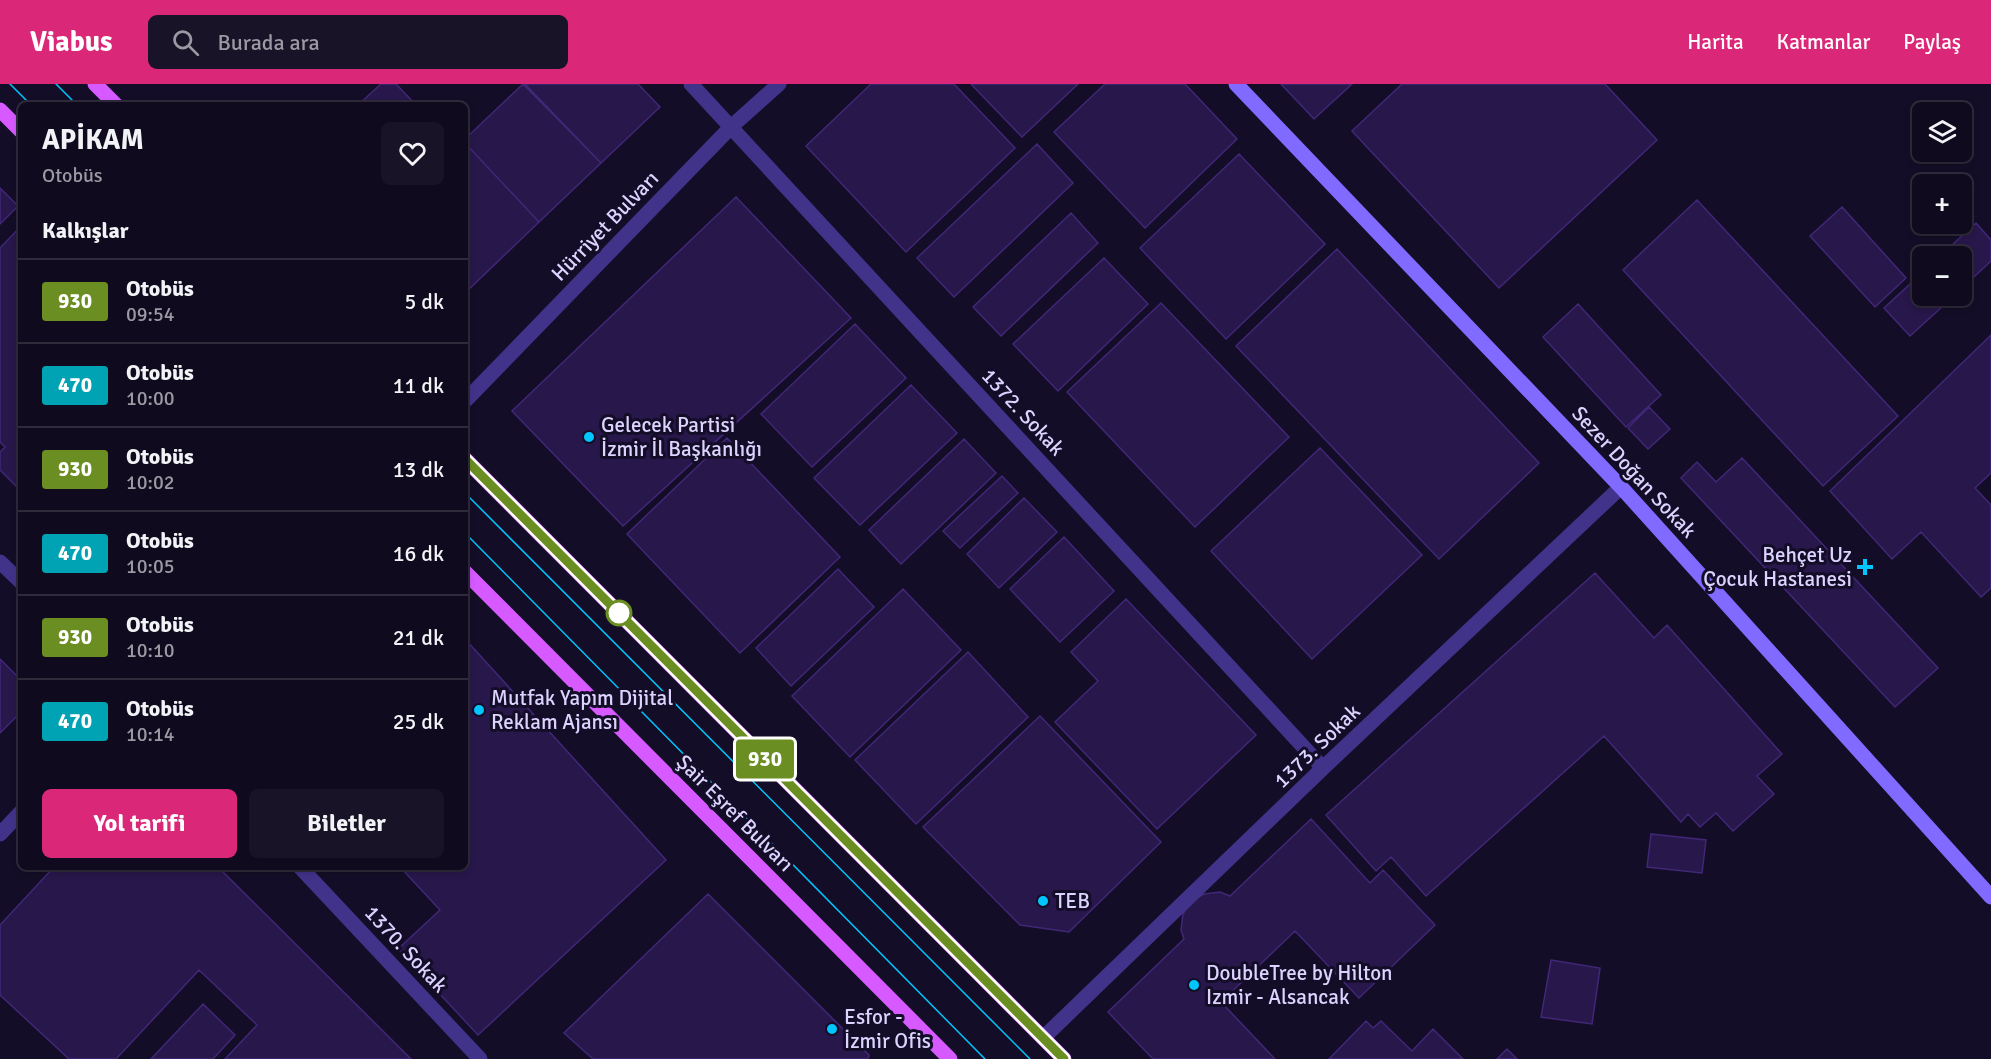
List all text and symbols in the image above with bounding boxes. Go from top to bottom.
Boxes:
search box [148,15,568,69]
text: Viabus [30,25,112,59]
icon: search [169,26,202,59]
text: Burada ara [217,29,320,56]
text: Harita [1687,29,1744,55]
text: Katmanlar [1777,29,1870,55]
text: Paylaş [1903,29,1961,55]
map controls [1912,102,1972,306]
button: layers [1912,102,1972,162]
button: heart [381,122,444,185]
text: APİKAM [42,123,144,157]
text: Otobüs [42,163,103,188]
street label: Hürriyet Bulvarı [546,165,664,287]
button: + [1912,174,1972,234]
text: Kalkışlar [42,217,129,244]
button: − [1912,246,1972,306]
text: Otobüs [126,275,194,302]
text: 930 [58,288,92,314]
text: 5 dk [405,288,444,315]
text: 09:54 [126,302,175,327]
text: Otobüs [126,359,194,386]
street label: 1372. Sokak [976,363,1070,461]
text: 470 [58,372,92,398]
text: 11 dk [393,372,444,399]
text: 10:00 [126,386,175,411]
street label: Sezer Doğan Sokak [1566,401,1702,544]
place label: Gelecek Partisi İzmir İl Başkanlığı [601,412,762,462]
marker: Gelecek Partisi İzmir İl Başkanlığı [582,430,596,444]
text: Otobüs [126,443,194,470]
text: 930 [58,456,92,482]
text: 13 dk [393,456,444,483]
text: 10:02 [126,470,175,495]
text: Otobüs [126,527,194,554]
text: 470 [58,540,92,566]
text: 16 dk [393,540,444,567]
place label: Behçet Uz Çocuk Hastanesi [1703,542,1852,592]
text: 10:05 [126,554,175,579]
marker: Behçet Uz Çocuk Hastanesi [1856,558,1874,576]
unlabelled marker [606,600,632,626]
text: Otobüs [126,611,194,638]
text: 930 [58,624,92,650]
text: 21 dk [393,624,444,651]
text: 10:10 [126,638,175,663]
place label: Mutfak Yapım Dijital Reklam Ajansı [491,685,673,735]
text: Otobüs [126,695,194,722]
street label: 1373. Sokak [1268,698,1366,793]
marker: Mutfak Yapım Dijital Reklam Ajansı [472,703,486,717]
text: 470 [58,708,92,734]
text: 25 dk [393,708,444,735]
text: 10:14 [126,722,175,747]
line badge: 930 [730,740,800,778]
text: 930 [748,746,782,772]
street label: Şair Eşref Bulvarı [671,749,799,877]
button: Yol tarifi [42,789,237,858]
button: Biletler [249,789,444,858]
place label: TEB [1055,888,1090,914]
marker: TEB [1036,894,1050,908]
street label: 1370. Sokak [359,900,453,998]
place label: DoubleTree by Hilton Izmir - Alsancak [1206,960,1393,1010]
marker: DoubleTree by Hilton Izmir - Alsancak [1187,978,1201,992]
place label: Esfor - İzmir Ofis [844,1004,931,1054]
marker: Esfor - İzmir Ofis [825,1022,839,1036]

